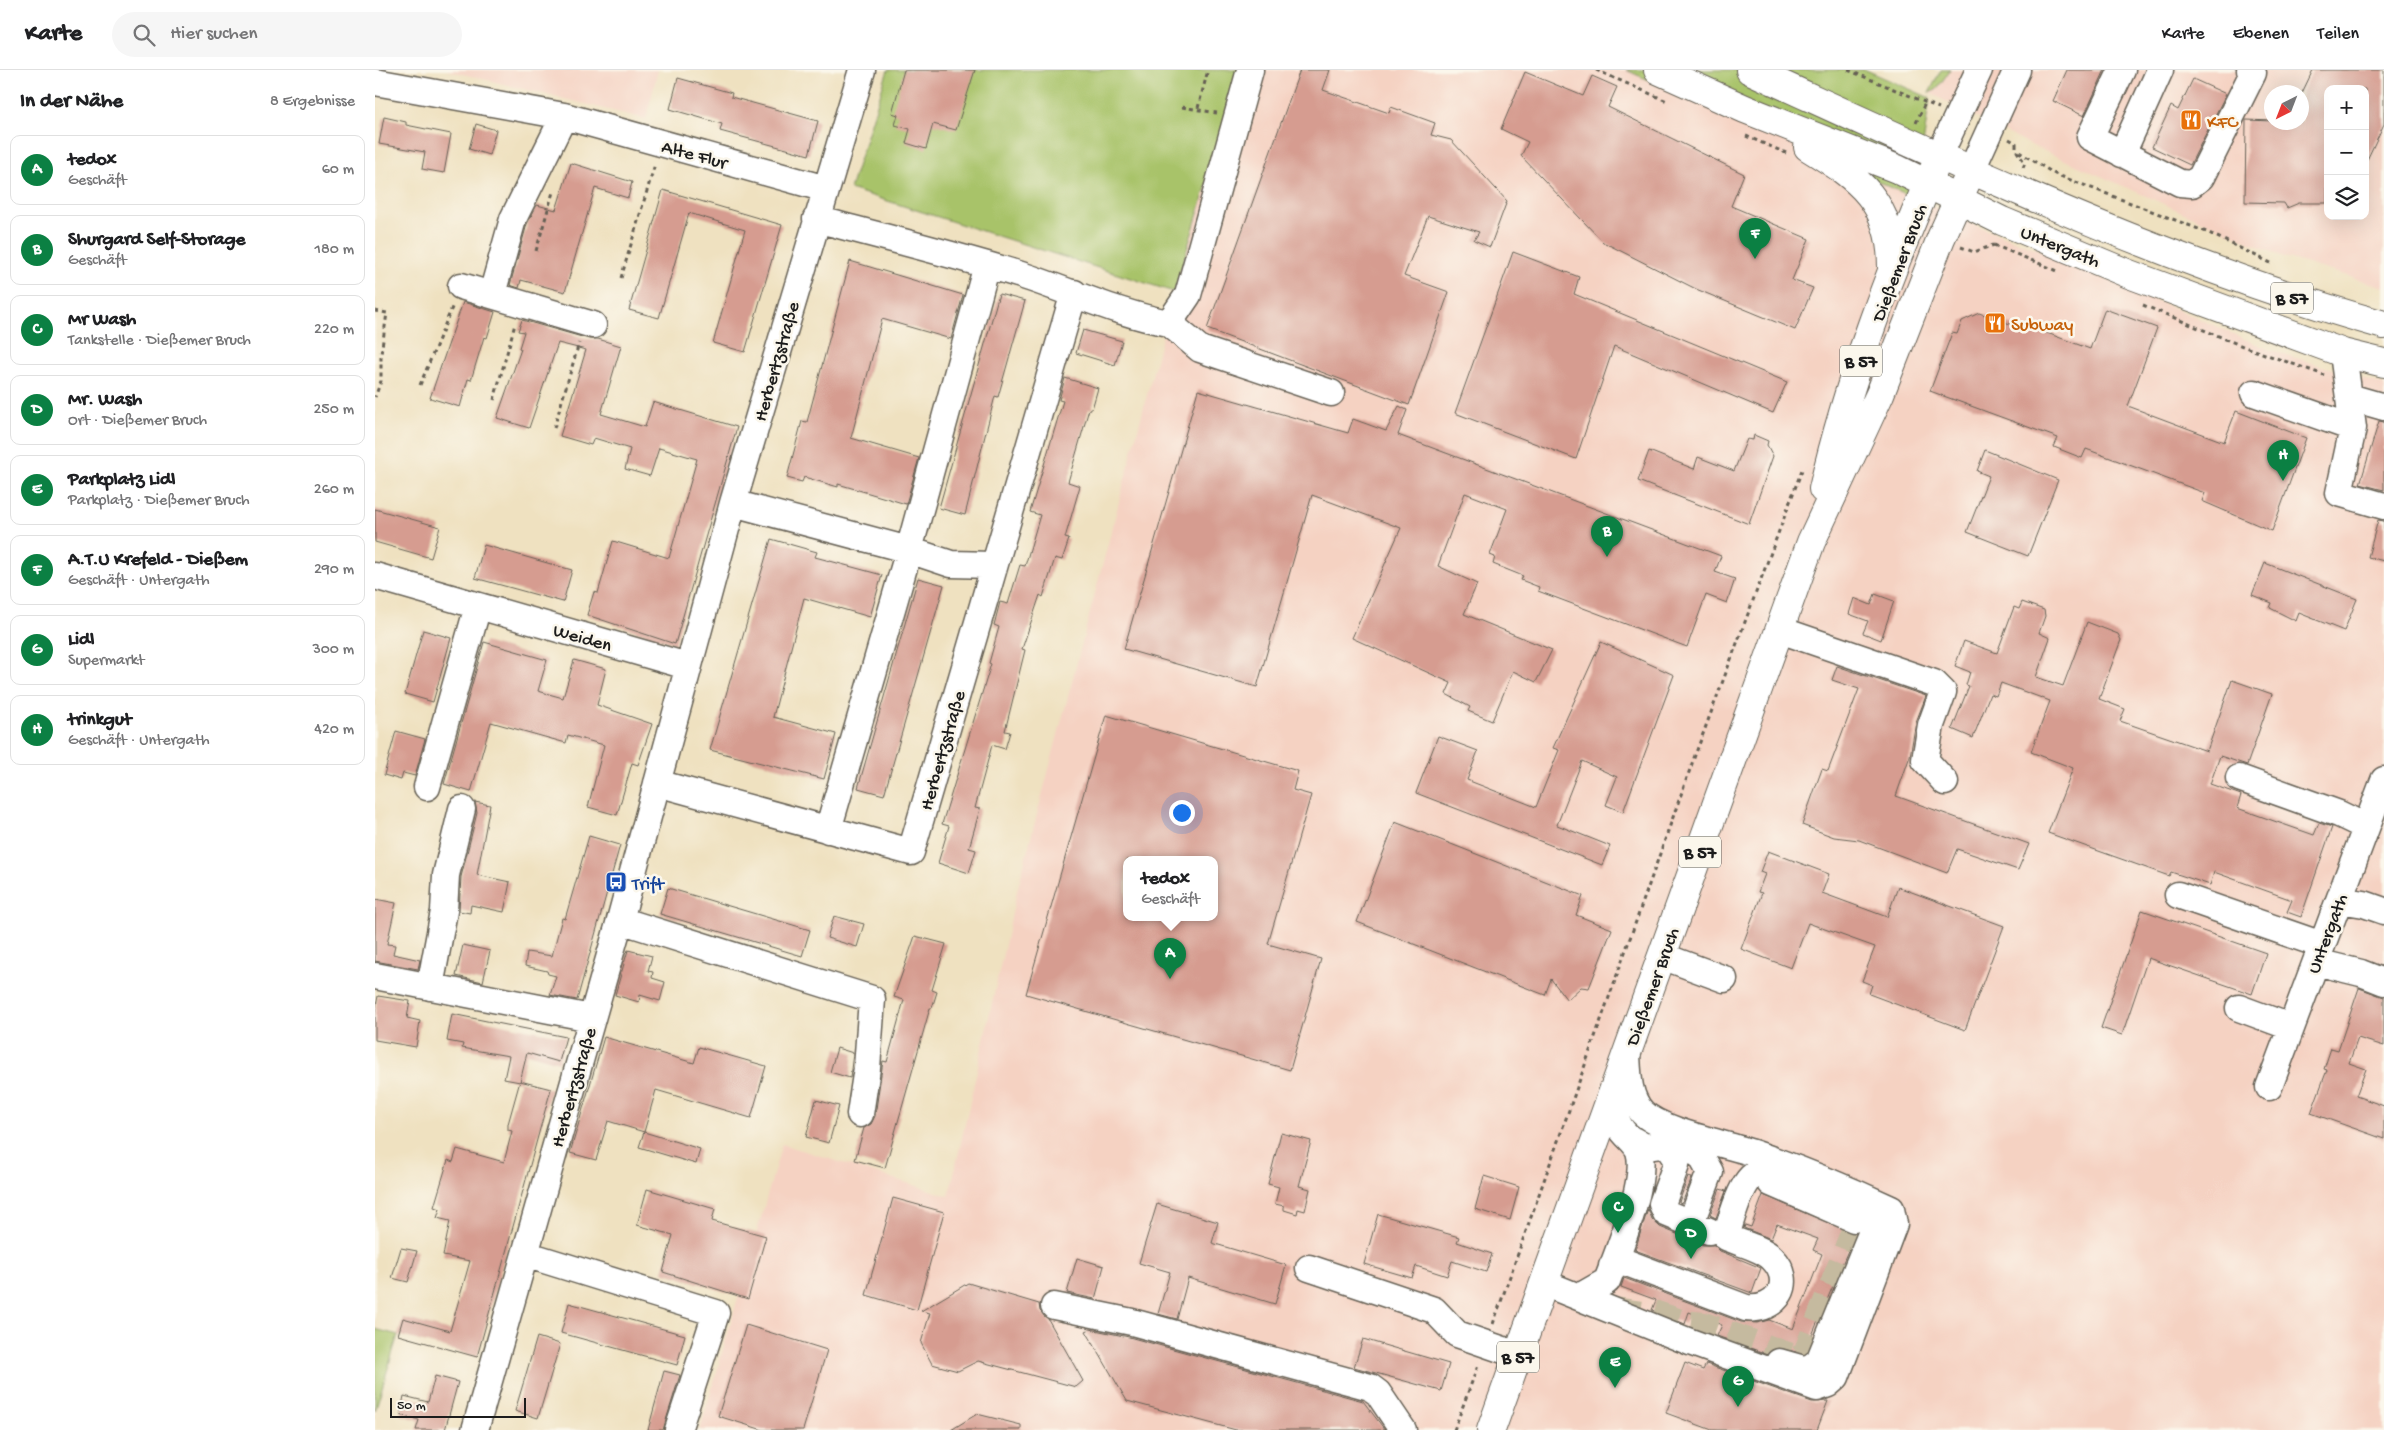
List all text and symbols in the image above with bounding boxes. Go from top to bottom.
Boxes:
search box [112,12,462,57]
text: Karte [25,20,82,49]
icon: search [130,21,158,49]
text: Hier suchen [170,23,258,46]
text: Karte [2162,24,2205,45]
text: Ebenen [2233,24,2289,45]
text: Teilen [2317,24,2359,45]
north arrow [2264,85,2309,130]
map controls [2324,85,2369,220]
button: + [2324,85,2369,130]
text: In der Nähe [20,90,123,115]
text: 8 Ergebnisse [270,93,355,112]
restaurant icon: KFC [2179,108,2203,132]
place label: KFC [2207,112,2239,135]
button: − [2324,130,2369,175]
street label: Alte Flur [659,137,732,177]
text: tedox [68,149,117,172]
text: A [32,161,42,180]
text: 60 m [322,161,354,180]
text: Geschäft [68,172,127,191]
button: layers [2324,175,2369,220]
street label: Dießemer Bruch [1868,201,1934,327]
pin: F [1739,218,1771,259]
street label: Untergath [2017,222,2103,275]
text: Shurgard Self-Storage [68,229,245,252]
text: B [33,241,41,260]
text: 180 m [315,241,354,260]
text: Geschäft [68,252,127,271]
road number: B 57 [2271,282,2313,314]
street label: Herbertzstraße [750,299,806,424]
text: Mr Wash [68,309,136,332]
restaurant icon: Subway [1983,311,2007,335]
place label: Subway [2011,315,2074,338]
text: C [33,321,41,340]
text: 220 m [314,321,354,340]
text: Tankstelle · Dießemer Bruch [68,332,251,351]
road number: B 57 [1840,346,1882,376]
text: Mr. Wash [68,389,142,412]
text: D [32,401,42,420]
text: 250 m [314,401,354,420]
text: Ort · Dießemer Bruch [68,412,207,431]
pin: H [2267,440,2299,481]
text: Parkplatz Lidl [68,469,175,492]
text: E [32,481,42,500]
text: 260 m [314,481,354,500]
text: Parkplatz · Dießemer Bruch [68,492,250,511]
pin: B [1591,516,1623,557]
text: A.T.U Krefeld - Dießem [68,549,248,572]
text: F [33,561,41,580]
text: 290 m [314,561,354,580]
text: Geschäft · Untergath [68,572,210,591]
street label: Weiden [550,620,614,659]
text: Lidl [68,629,94,652]
text: G [32,641,42,660]
text: 300 m [312,641,354,660]
text: Supermarkt [68,652,144,671]
street label: Herbertzstraße [916,688,972,813]
text: trinkgut [68,709,132,732]
text: H [32,721,42,740]
text: 420 m [314,721,354,740]
text: Geschäft · Untergath [68,732,210,751]
your location [1169,800,1195,826]
road number: B 57 [1679,836,1721,868]
popup [1123,856,1218,921]
text: tedox [1141,868,1190,891]
bus stop icon: Trift [604,870,628,894]
place label: Trift [631,874,666,897]
text: Geschäft [1141,891,1200,910]
street label: Untergath [2304,891,2355,977]
street label: Dießemer Bruch [1622,925,1686,1051]
pin: A [1154,938,1186,979]
street label: Herbertzstraße [547,1025,603,1150]
pin: C [1602,1192,1634,1233]
pin: D [1675,1218,1707,1259]
road number: B 57 [1497,1342,1539,1372]
pin: E [1599,1347,1631,1388]
pin: G [1722,1366,1754,1407]
scale bar [390,1395,526,1418]
text: 50 m [397,1398,426,1415]

